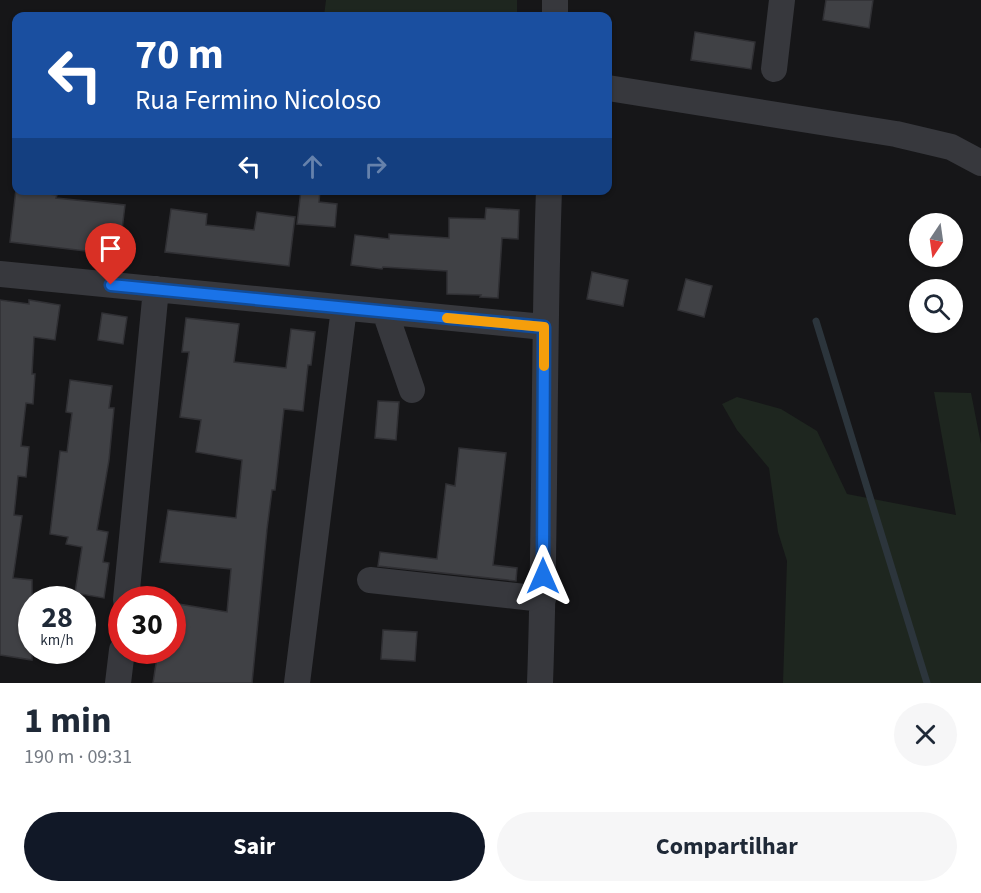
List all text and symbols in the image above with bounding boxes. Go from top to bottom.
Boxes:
text: 70 m [135,25,224,85]
icon: left [36,36,114,114]
text: Rua Fermino Nicoloso [135,81,382,120]
icon: left [233,150,266,183]
icon: ahead [296,150,329,183]
icon: right [359,150,392,183]
north arrow [909,213,963,267]
map controls [909,213,963,333]
pin [85,223,136,285]
icon: arrive [94,232,127,265]
button: search [909,279,963,333]
position arrow [511,544,575,608]
speed limit sign: 30 [108,586,186,664]
text: 28 [41,596,73,639]
text: km/h [40,630,74,651]
text: 1 min [24,695,112,746]
button: close [894,703,957,766]
text: 190 m · 09:31 [24,743,132,771]
button: Sair [24,812,485,881]
button: Compartilhar [497,812,957,881]

